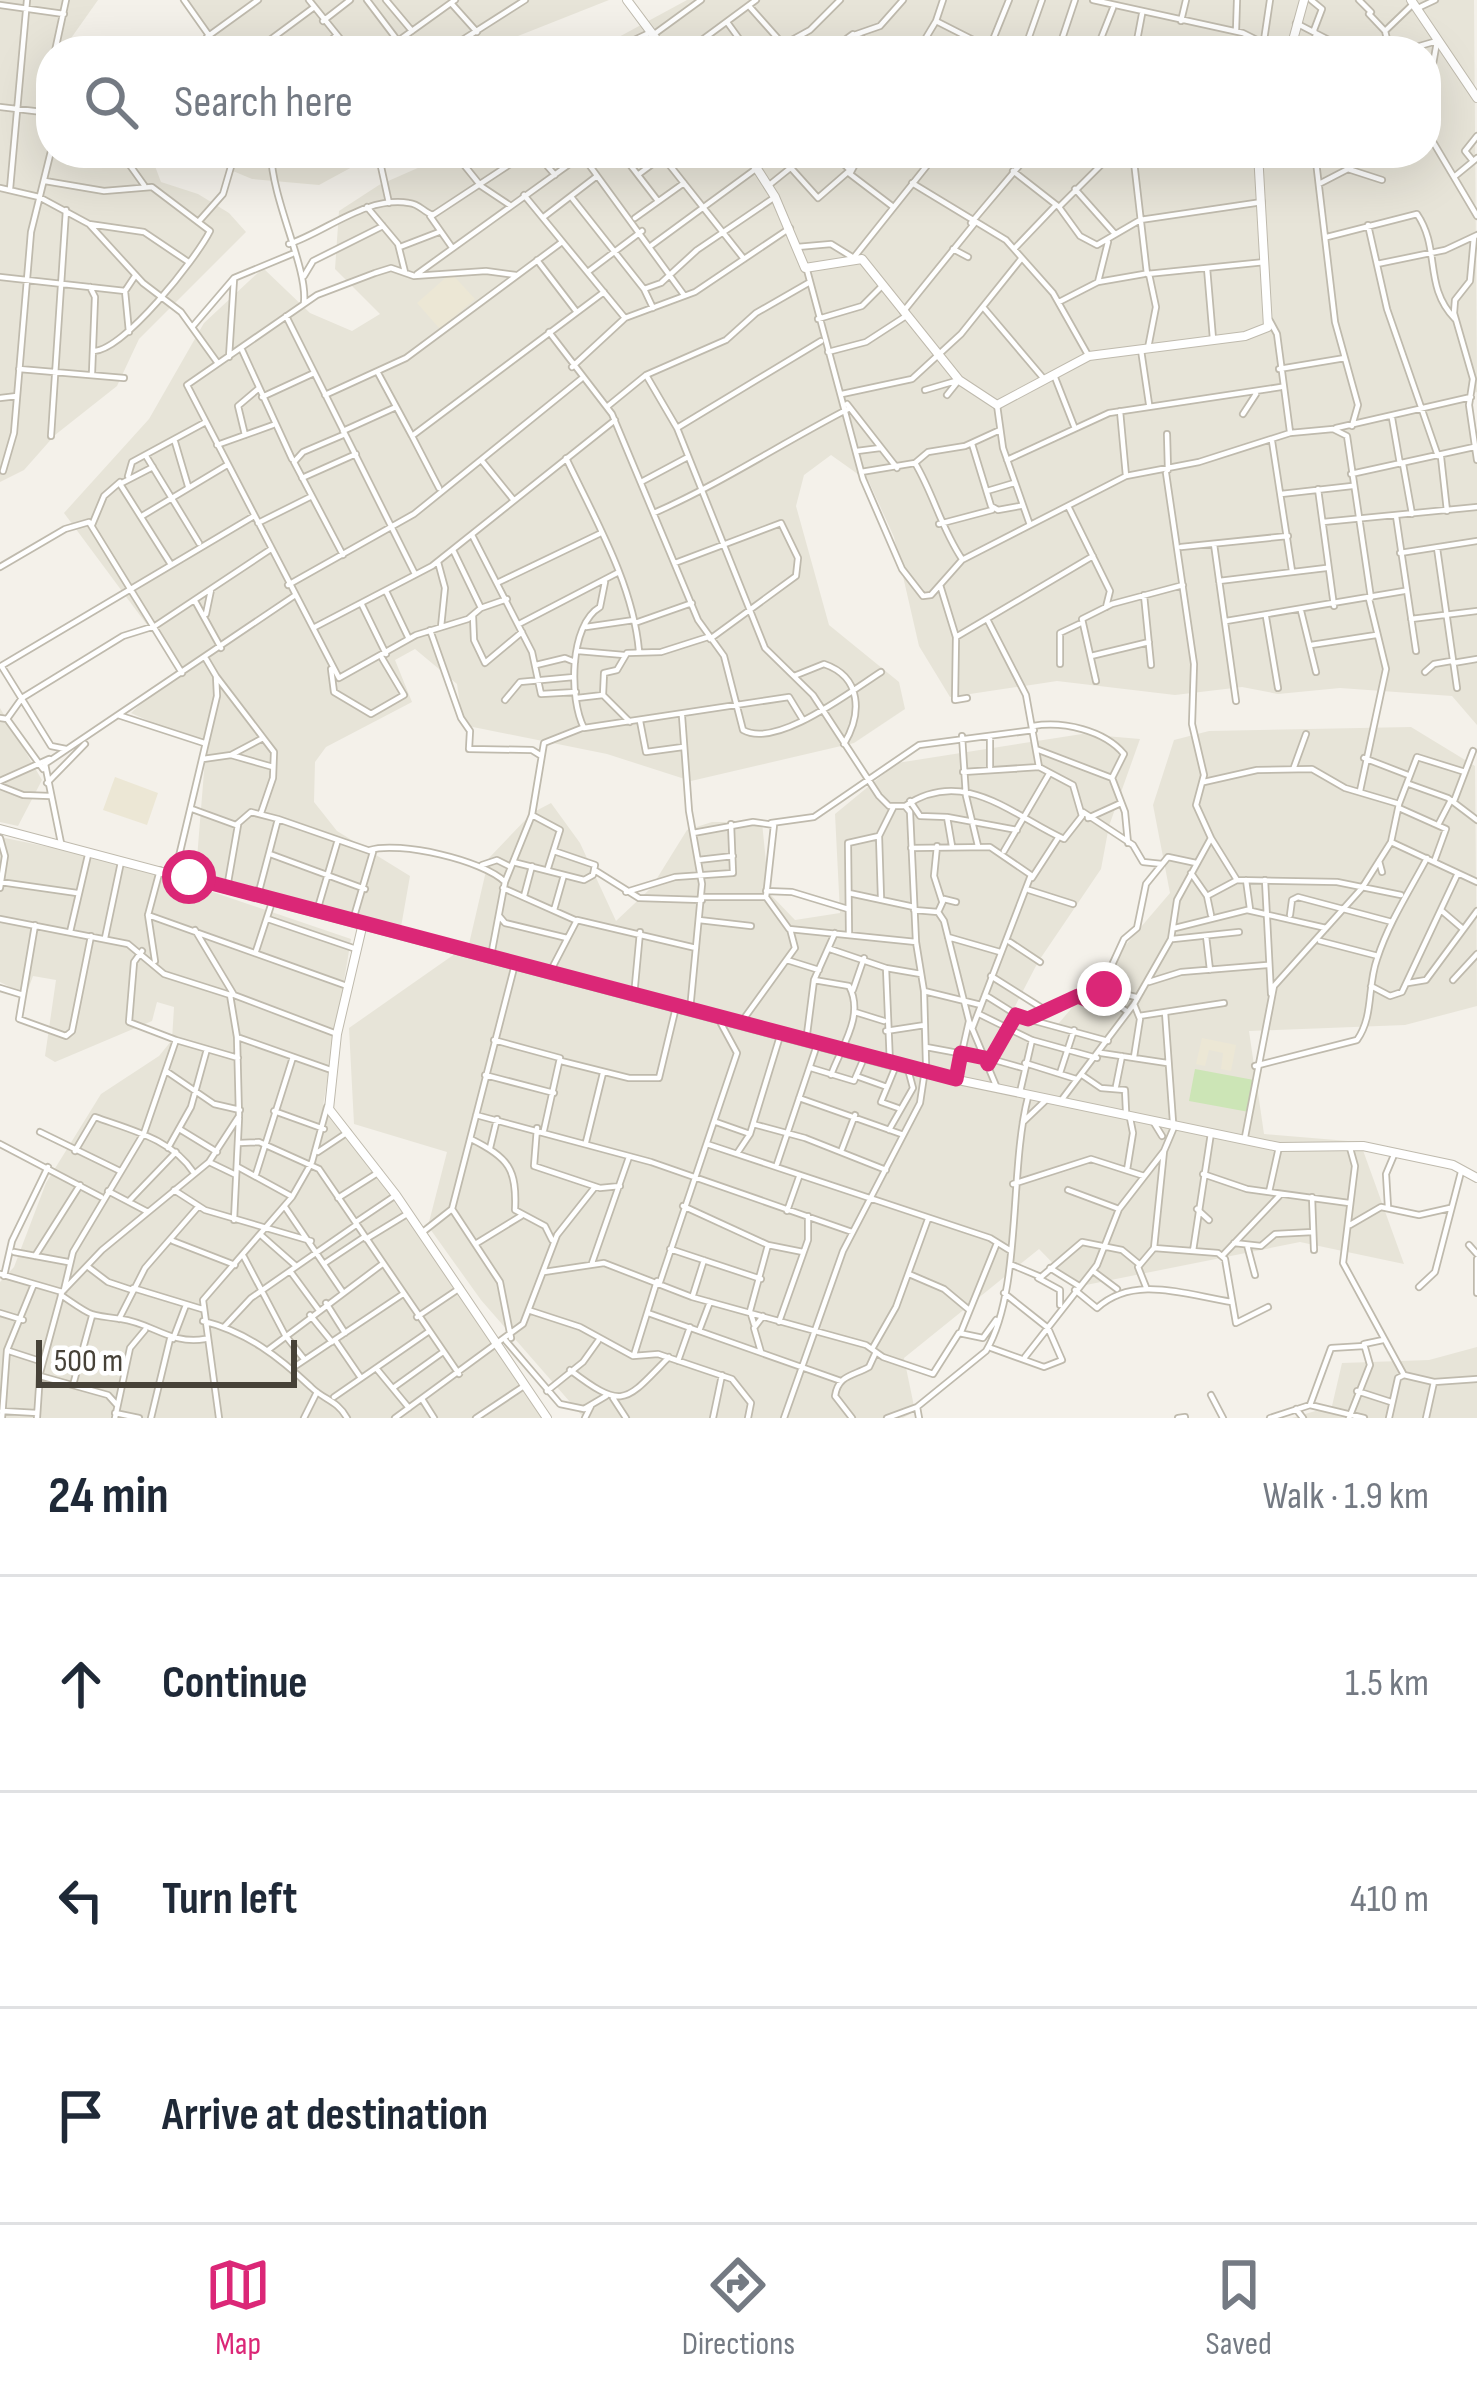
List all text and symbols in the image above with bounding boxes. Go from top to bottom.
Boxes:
search box [36,36,1441,168]
icon: search [78,69,144,135]
text: Search here [174,75,353,130]
route start [162,850,216,904]
route end [1077,962,1131,1016]
scale bar [36,1334,297,1387]
text: 500 m [54,1341,123,1381]
text: 24 min [48,1466,169,1527]
text: Walk · 1.9 km [1263,1473,1429,1520]
icon: ahead [48,1651,114,1717]
text: Continue [162,1656,308,1711]
text: 1.5 km [1345,1660,1429,1707]
icon: left [48,1867,114,1933]
text: Turn left [162,1872,297,1927]
text: 410 m [1350,1876,1429,1923]
icon: arrive [48,2083,114,2149]
text: Arrive at destination [162,2088,488,2143]
tab: Map [205,2252,271,2364]
tab: Directions [682,2252,795,2364]
tab: Saved [1206,2252,1272,2364]

